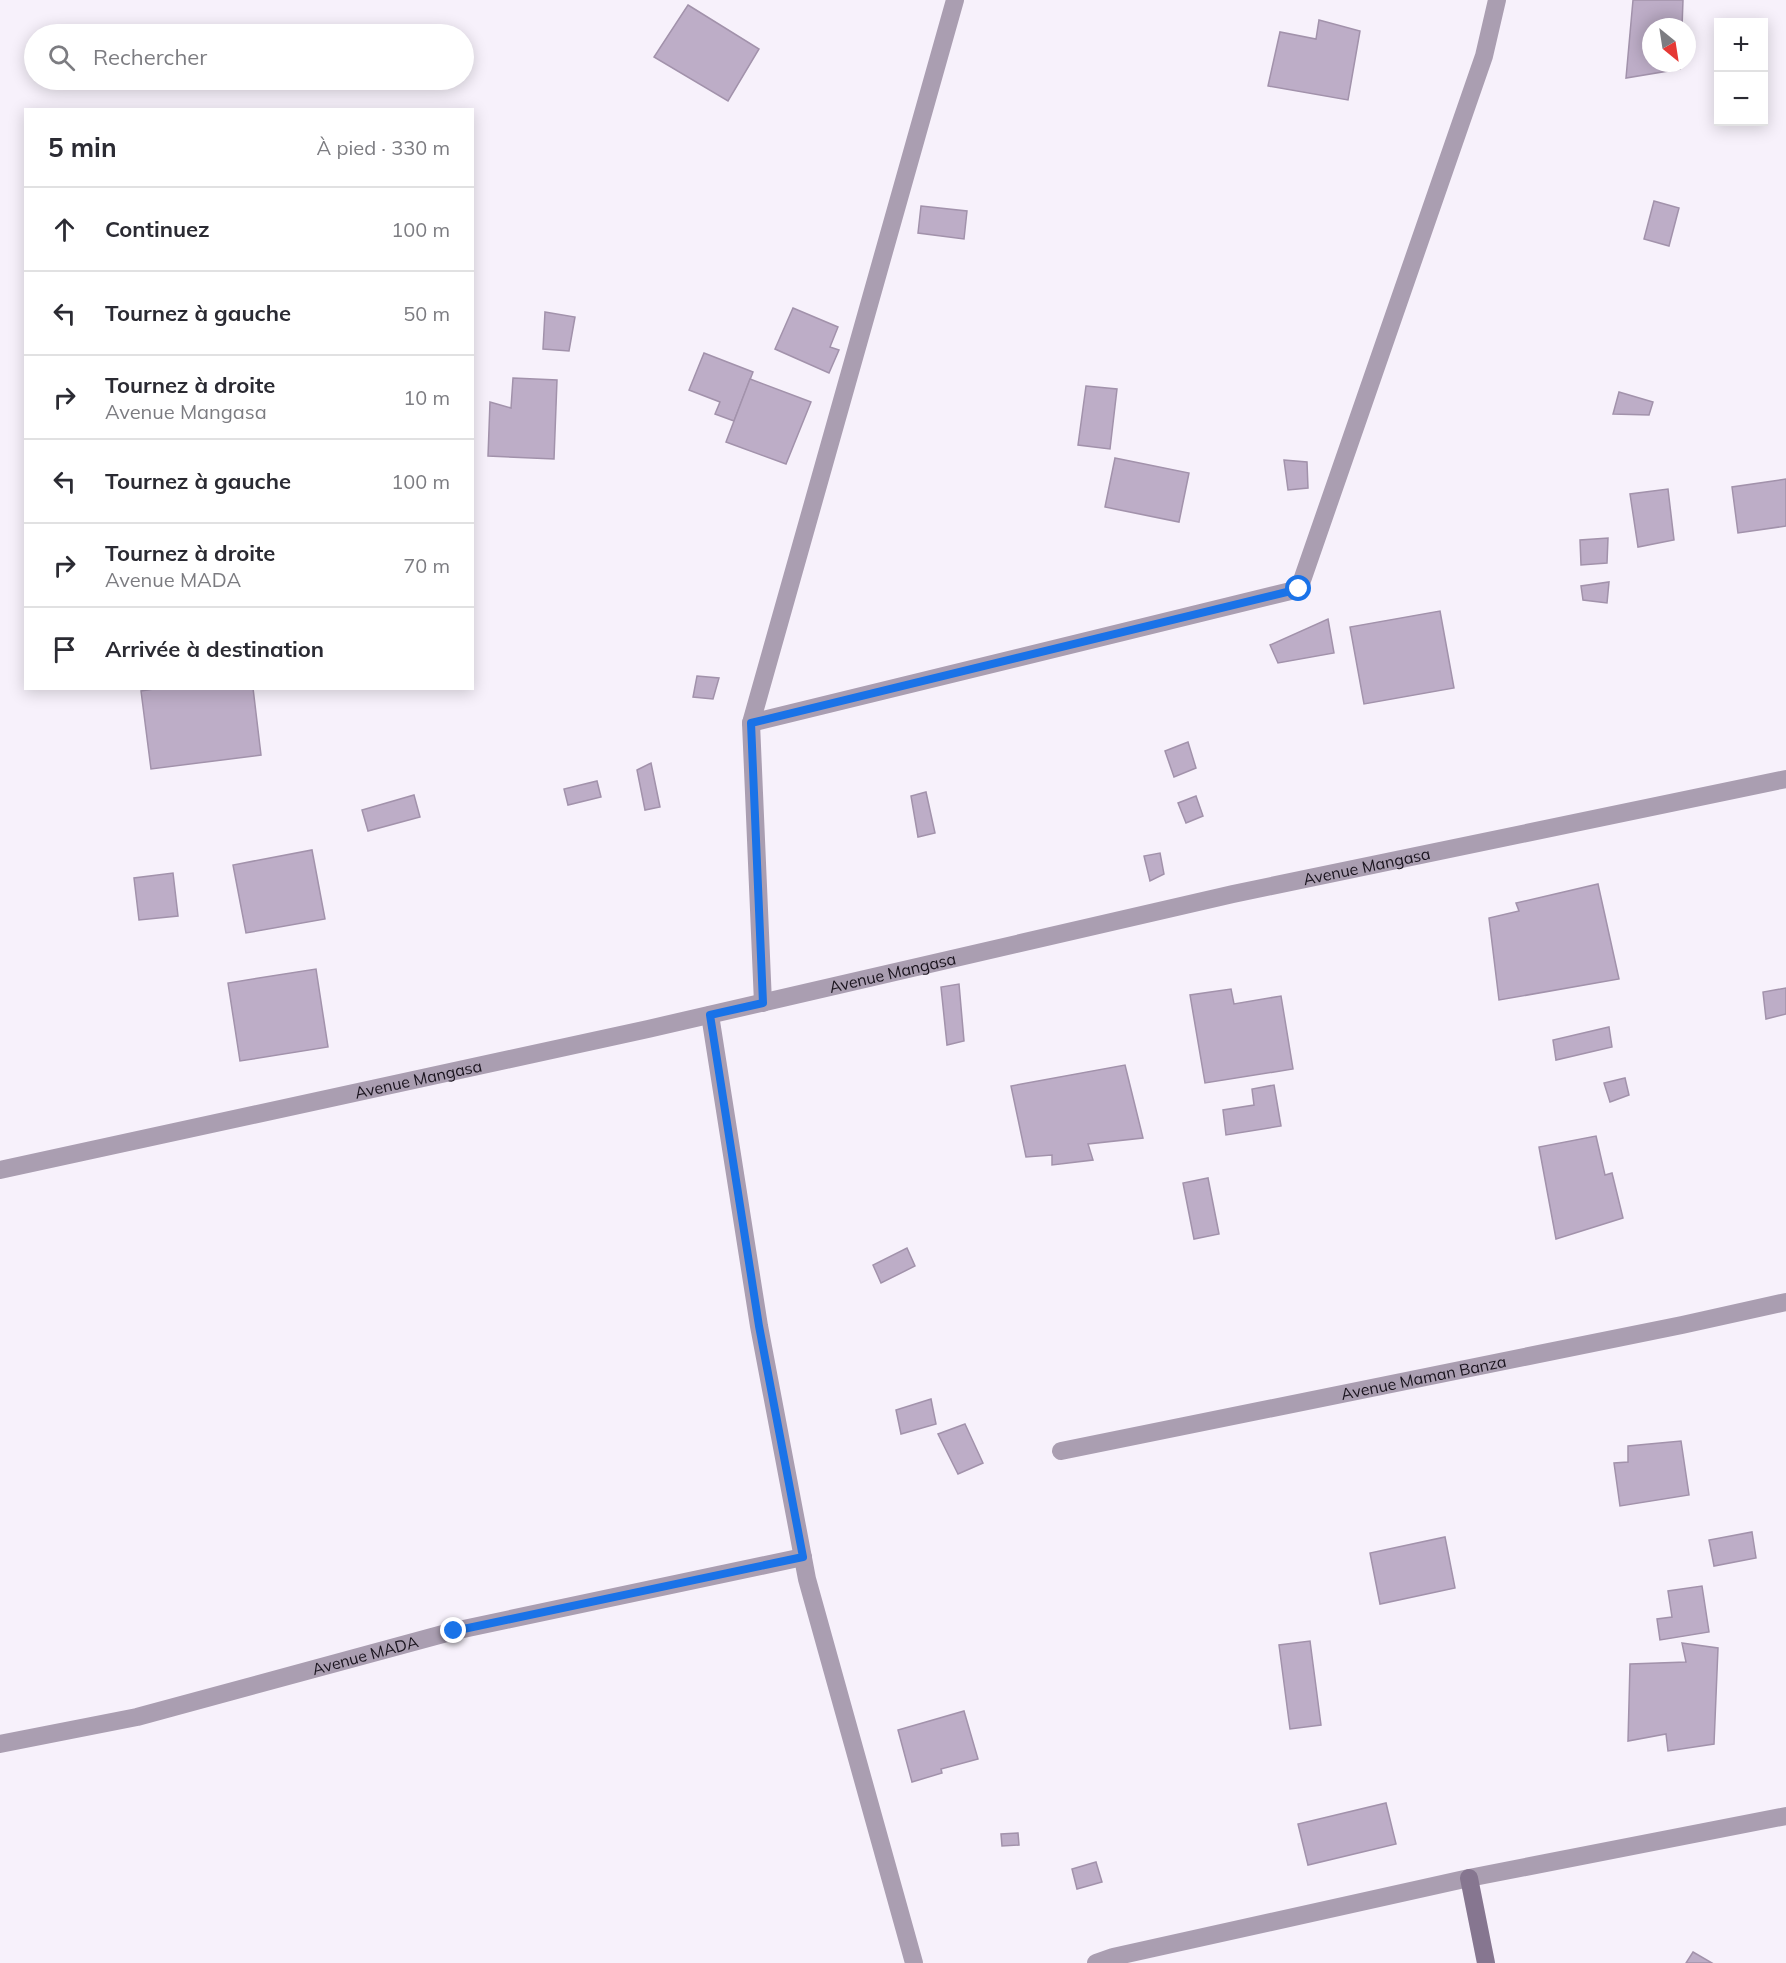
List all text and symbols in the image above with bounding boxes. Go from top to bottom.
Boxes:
north arrow [1642,18,1696,72]
map controls [1714,18,1768,126]
button: + [1714,18,1768,72]
search box [24,24,474,90]
icon: search [45,41,78,74]
text: Rechercher [93,43,207,71]
button: − [1714,72,1768,126]
text: 5 min [48,131,117,164]
text: À pied · 330 m [317,135,450,160]
icon: ahead [48,213,81,246]
text: Continuez [105,215,210,243]
text: 100 m [391,217,450,242]
icon: left [48,297,81,330]
text: Tournez à gauche [105,299,291,327]
text: 50 m [403,301,450,326]
text: Tournez à droite [105,371,275,399]
icon: right [48,381,81,414]
text: 10 m [403,385,450,410]
text: Avenue Mangasa [105,399,267,424]
icon: left [48,465,81,498]
text: Tournez à gauche [105,467,291,495]
text: 100 m [391,469,450,494]
text: Tournez à droite [105,539,275,567]
icon: right [48,549,81,582]
text: 70 m [403,553,450,578]
text: Avenue MADA [105,567,241,592]
route start [1285,575,1311,601]
icon: arrive [48,633,81,666]
text: Arrivée à destination [105,635,324,663]
street label: Avenue Mangasa [1301,843,1432,889]
street label: Avenue Mangasa [827,948,958,997]
street label: Avenue Mangasa [353,1055,484,1103]
street label: Avenue Maman Banza [1339,1351,1508,1404]
route end [440,1617,466,1643]
street label: Avenue MADA [310,1631,421,1679]

